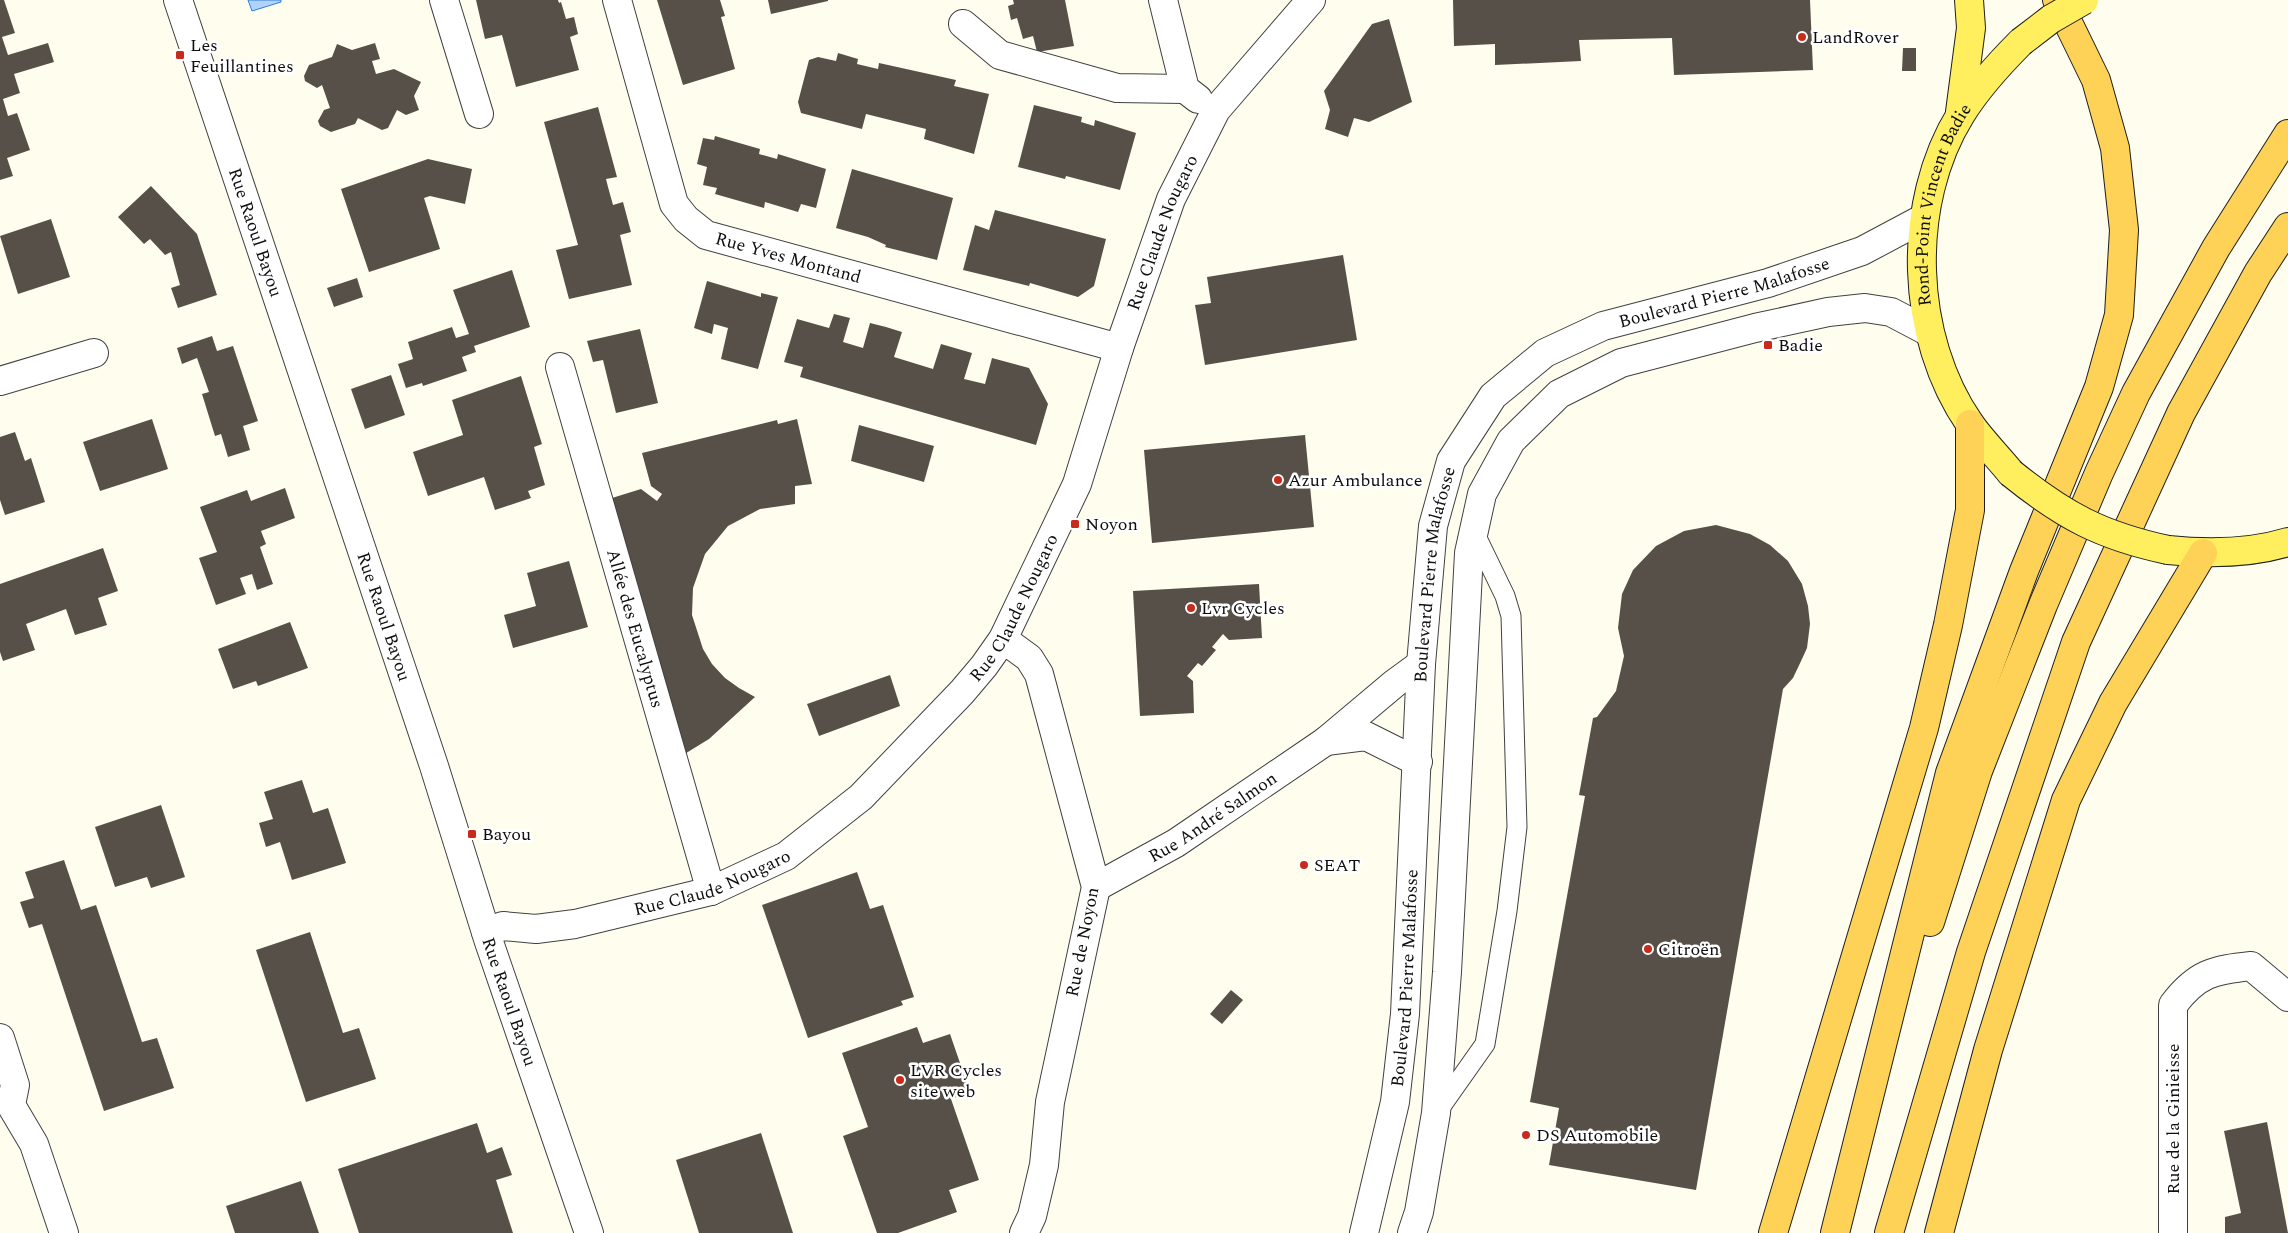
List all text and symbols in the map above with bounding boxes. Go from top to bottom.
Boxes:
place label: LandRover [1812,24,1899,51]
marker: LandRover [1796,31,1808,43]
place label: Les Feuillantines [190,32,294,80]
marker: Les Feuillantines [174,49,186,61]
street label: Rond-Point Vincent Badie [1909,98,1978,308]
street label: Rue Claude Nougaro [1120,150,1205,314]
street label: Rue Raoul Bayou [221,164,289,301]
street label: Rue Yves Montand [712,225,864,291]
street label: Boulevard Pierre Malafosse [1616,250,1833,335]
place label: Badie [1778,332,1823,359]
marker: Badie [1762,339,1774,351]
street label: Boulevard Pierre Malafosse [1407,464,1463,683]
place label: Azur Ambulance [1288,467,1422,494]
marker: Azur Ambulance [1272,474,1284,486]
place label: Noyon [1085,511,1138,538]
marker: Noyon [1069,518,1081,530]
street label: Rue Claude Nougaro [963,529,1065,688]
street label: Allée des Eucalyptus [599,546,671,711]
street label: Rue Raoul Bayou [349,548,418,685]
place label: Lvr Cycles [1201,595,1285,622]
marker: Lvr Cycles [1185,602,1197,614]
street label: Rue André Salmon [1143,765,1283,870]
place label: Bayou [482,821,531,848]
marker: Bayou [466,828,478,840]
street label: Rue Claude Nougaro [631,843,795,923]
place label: SEAT [1314,852,1360,879]
marker: SEAT [1298,859,1310,871]
street label: Boulevard Pierre Malafosse [1384,869,1426,1088]
street label: Rue de Noyon [1059,885,1106,999]
street label: Rue Raoul Bayou [474,934,544,1070]
place label: Citroën [1658,936,1719,963]
marker: Citroën [1642,943,1654,955]
street label: Rue de la Ginieisse [2160,1044,2187,1194]
place label: LVR Cycles site web [910,1057,1002,1105]
marker: LVR Cycles site web [894,1074,906,1086]
place label: DS Automobile [1536,1122,1658,1149]
marker: DS Automobile [1520,1129,1532,1141]

